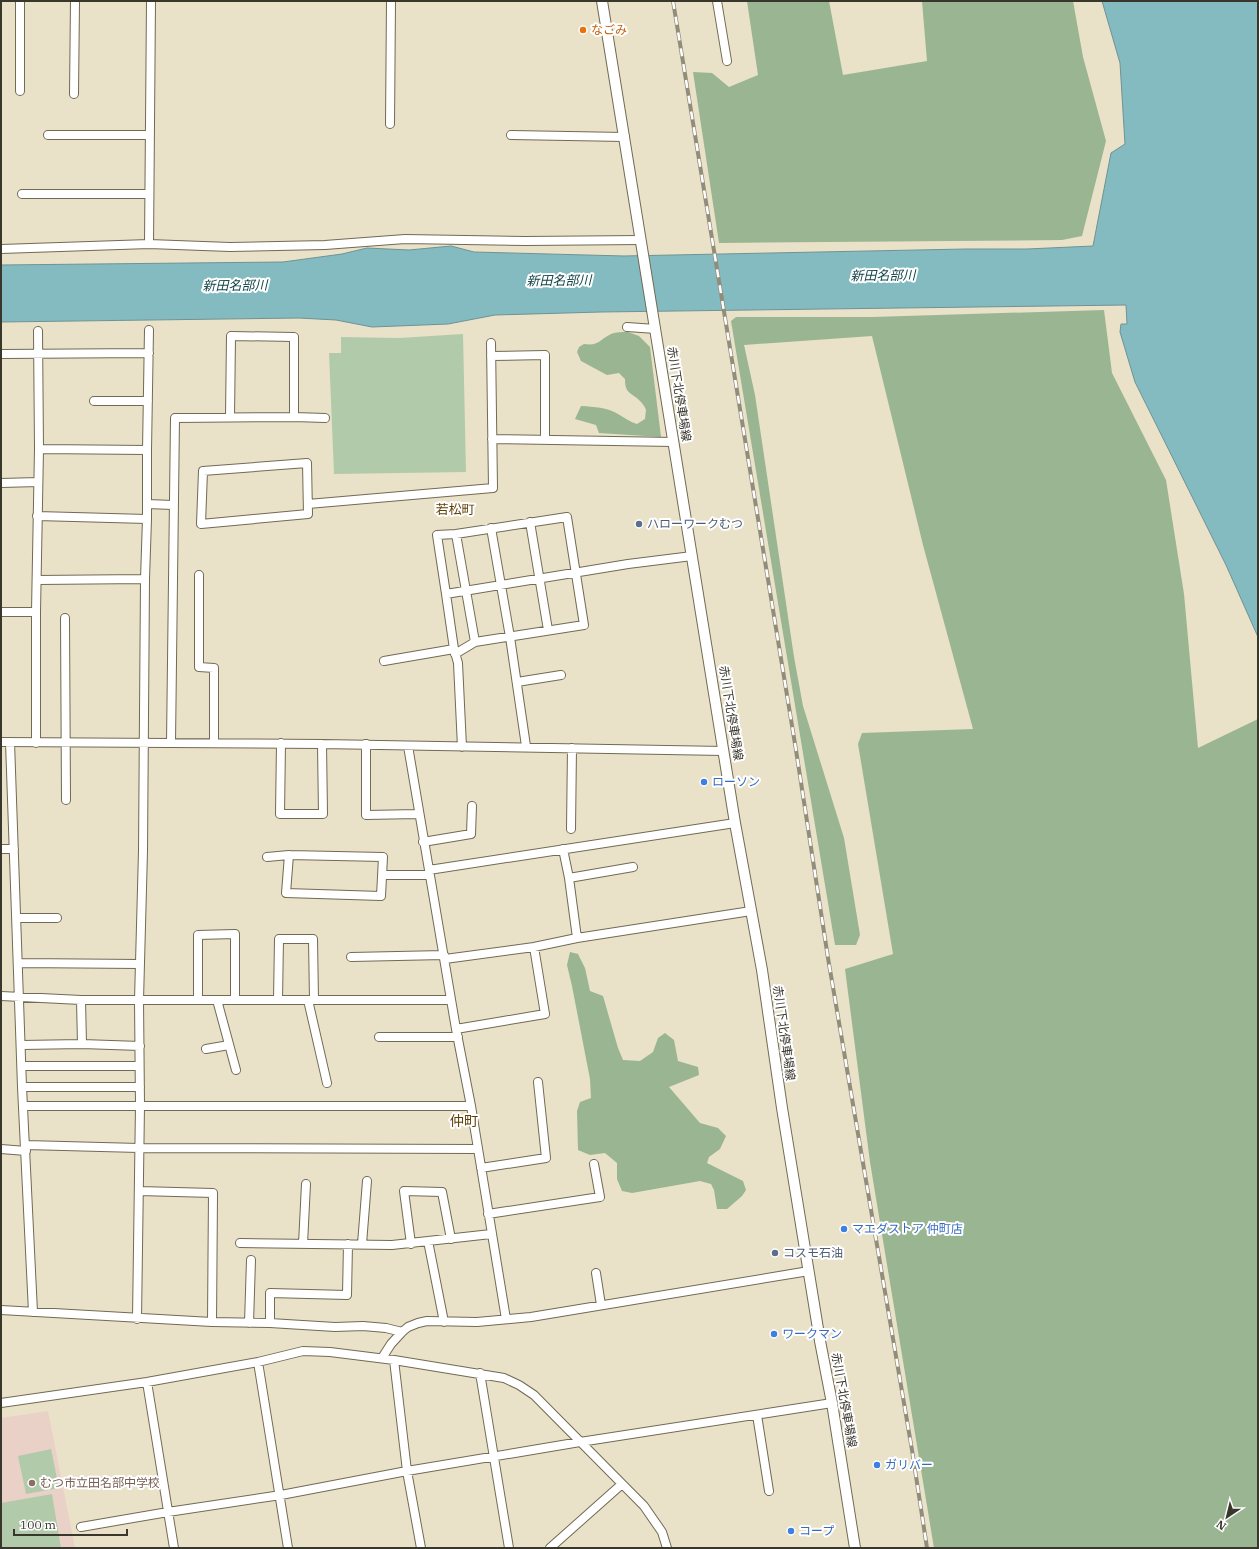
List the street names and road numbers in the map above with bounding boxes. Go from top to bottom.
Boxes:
street label: 赤川下北停車場線 [665,345,694,443]
street label: 赤川下北停車場線 [717,664,746,762]
street label: 赤川下北停車場線 [770,984,799,1082]
street label: 赤川下北停車場線 [829,1351,860,1448]

